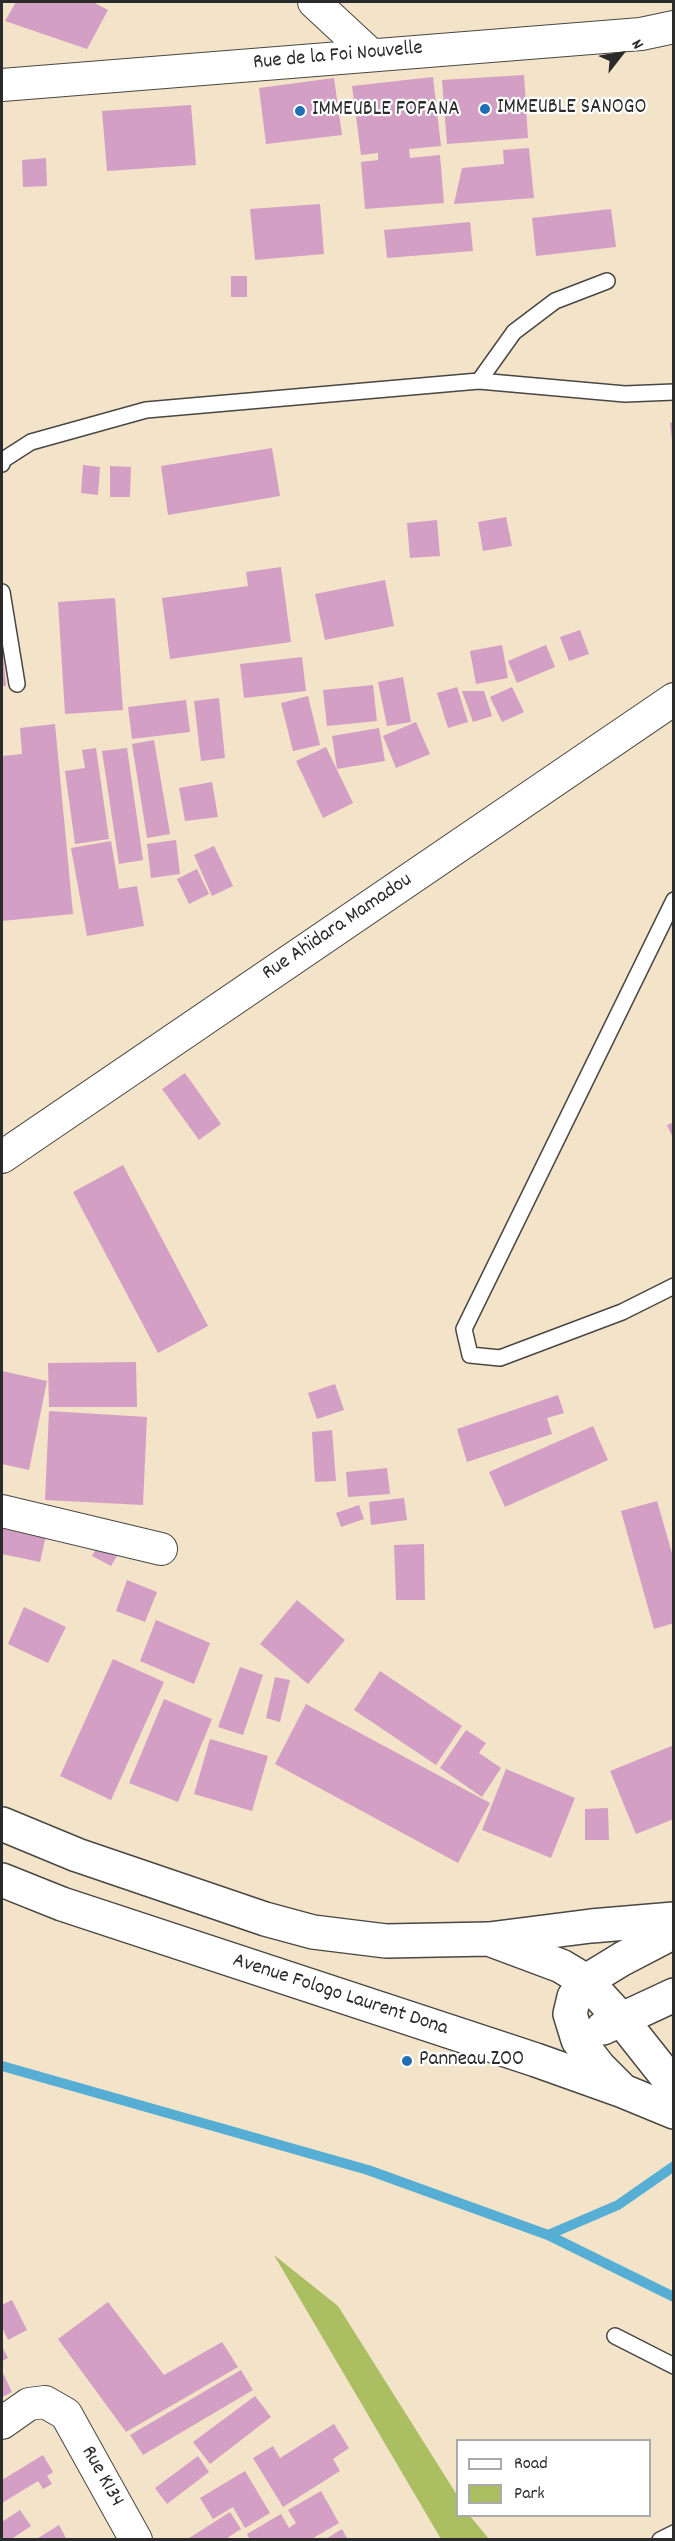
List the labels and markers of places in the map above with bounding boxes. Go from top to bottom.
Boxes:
place label: IMMEUBLE SANOGO [497,96,646,122]
place label: IMMEUBLE FOFANA [312,98,460,124]
marker: IMMEUBLE SANOGO [478,102,492,116]
marker: IMMEUBLE FOFANA [293,104,307,118]
place label: Panneau ZOO [419,2048,524,2074]
marker: Panneau ZOO [400,2054,414,2068]

